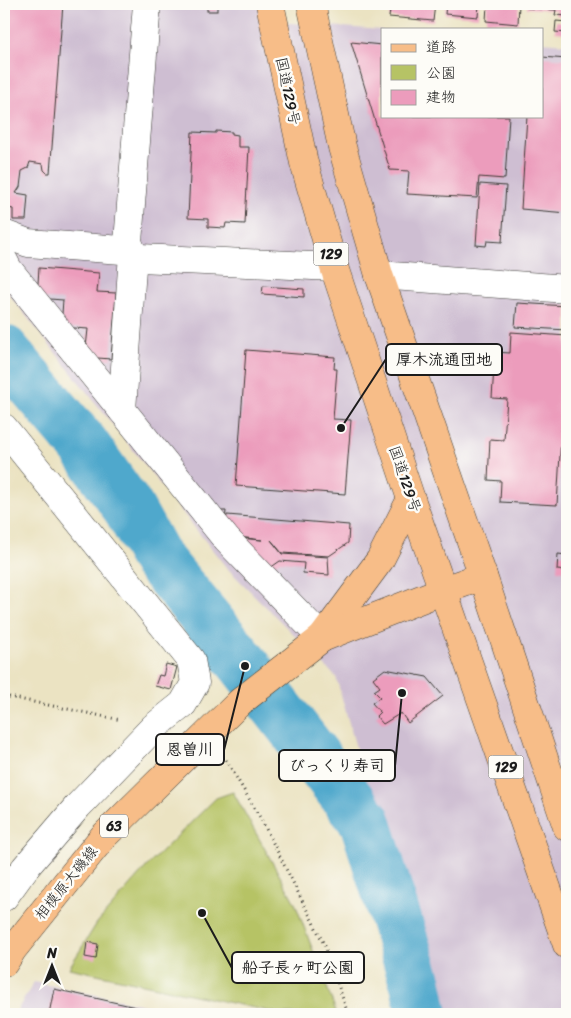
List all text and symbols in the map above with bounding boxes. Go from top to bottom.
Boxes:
legend [381,28,544,118]
text: 道路 [426,34,456,60]
street label: 国道129号 [268,54,308,128]
text: 公園 [426,60,456,86]
text: 建物 [426,84,456,110]
road number: 129 [314,242,348,266]
callout: 厚木流通団地 [386,344,502,375]
text: 厚木流通団地 [396,345,492,374]
street label: 国道129号 [381,442,429,516]
callout: 恩曽川 [156,734,224,765]
text: 恩曽川 [166,735,214,764]
callout: びっくり寿司 [279,750,395,781]
text: びっくり寿司 [289,751,385,780]
road number: 129 [488,756,524,779]
road number: 63 [100,814,128,838]
street label: 相模原大磯線 [28,840,104,926]
north arrow [28,940,78,990]
text: N [46,941,57,966]
callout: 船子長ヶ町公園 [232,952,364,983]
text: 船子長ヶ町公園 [242,953,354,982]

